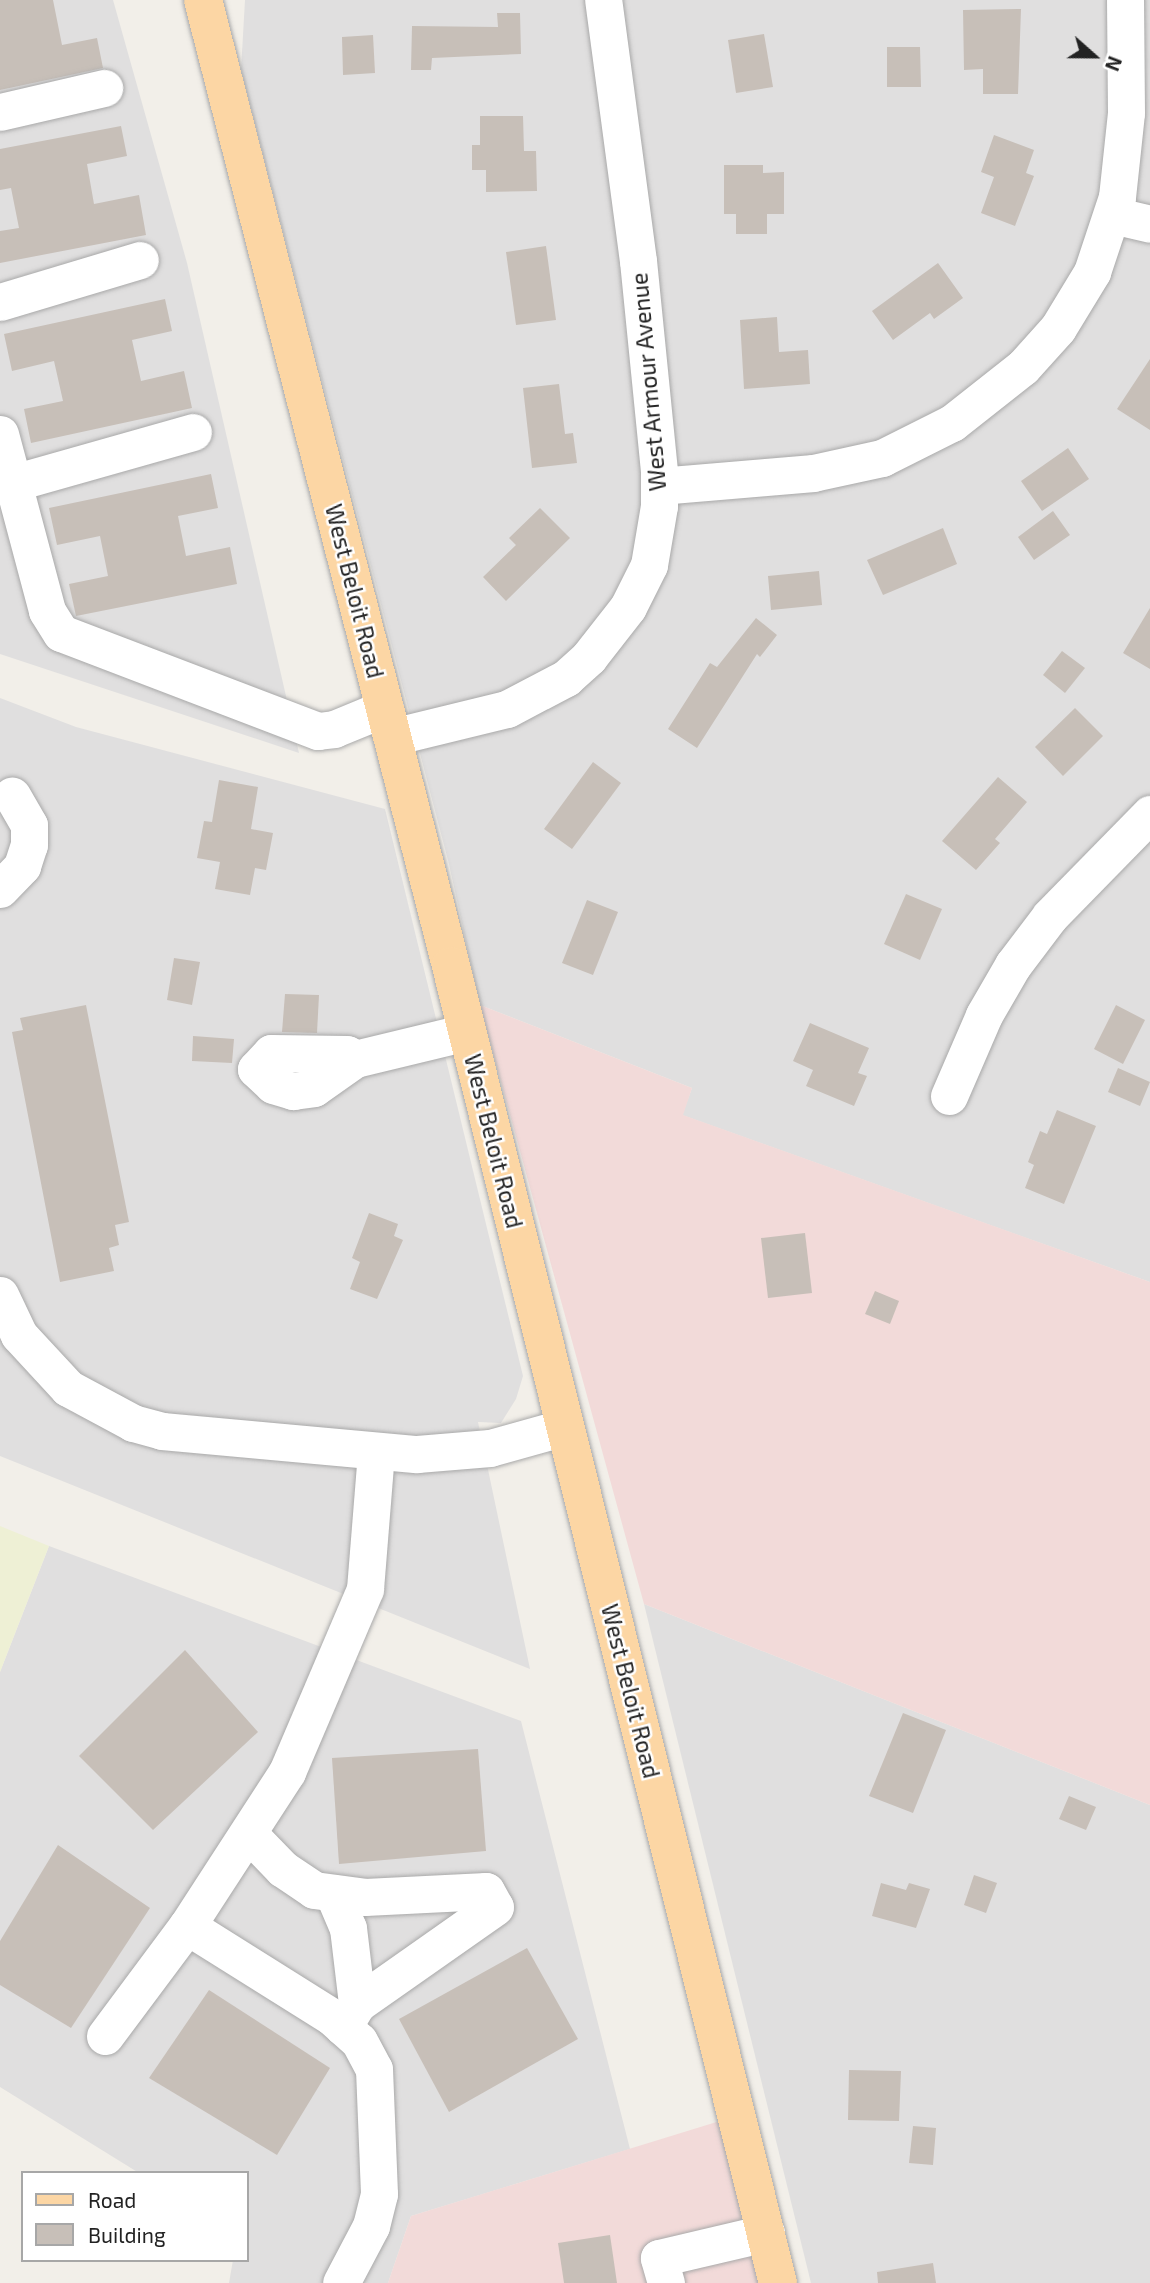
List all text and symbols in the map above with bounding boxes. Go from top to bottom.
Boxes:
north arrow [1059,21,1129,91]
text: N [1101,53,1127,74]
street label: West Armour Avenue [625,271,671,493]
street label: West Beloit Road [320,501,390,681]
street label: West Beloit Road [459,1051,529,1231]
street label: West Beloit Road [596,1601,666,1781]
legend [21,2171,248,2262]
text: Road [88,2187,136,2212]
text: Building [88,2222,166,2247]

